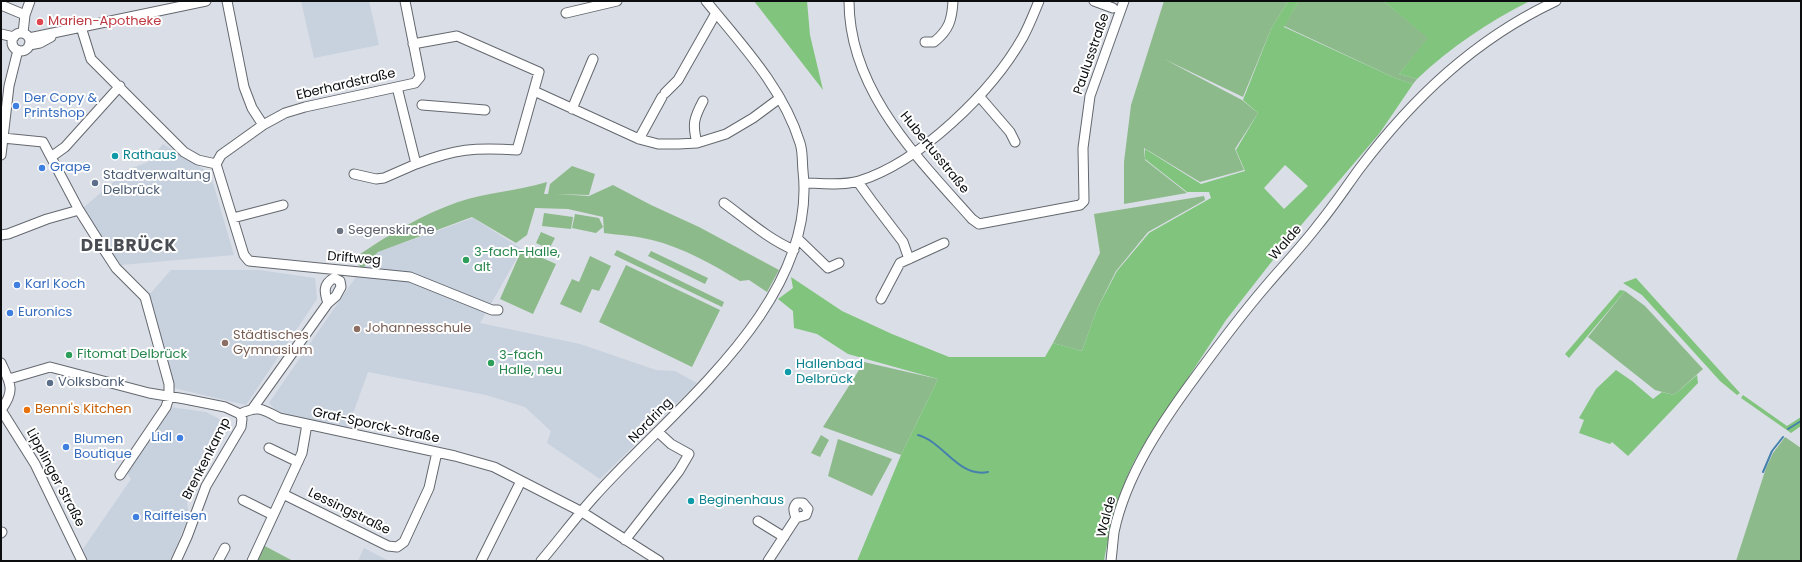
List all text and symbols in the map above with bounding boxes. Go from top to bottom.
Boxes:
street label: Paulusstraße [1071,11,1113,97]
place label: Marien-Apotheke [48,14,161,30]
marker: Marien-Apotheke [35,17,45,27]
street label: Eberhardstraße [295,66,397,104]
place label: Der Copy & Printshop [24,91,97,122]
marker: Der Copy & Printshop [11,101,21,111]
street label: Hubertusstraße [896,109,972,197]
place label: Rathaus [123,148,177,164]
marker: Rathaus [110,151,120,161]
place label: Grape [50,160,91,176]
marker: Grape [37,163,47,173]
place label: Stadtverwaltung Delbrück [103,168,211,199]
marker: Stadtverwaltung Delbrück [90,178,100,188]
street label: Walde [1266,222,1306,264]
place label: Segenskirche [348,223,435,239]
marker: Segenskirche [335,226,345,236]
district label: DELBRÜCK [81,237,177,257]
place label: 3-fach-Halle, alt [474,245,560,276]
street label: Driftweg [327,249,381,269]
marker: 3-fach-Halle, alt [461,255,471,265]
place label: Karl Koch [25,277,85,293]
marker: Karl Koch [12,280,22,290]
place label: Euronics [18,305,72,321]
marker: Euronics [5,308,15,318]
place label: Johannesschule [365,321,471,337]
marker: Johannesschule [352,324,362,334]
place label: Städtisches Gymnasium [233,328,313,359]
marker: Städtisches Gymnasium [220,338,230,348]
place label: Fitomat Delbrück [77,347,187,363]
place label: 3-fach Halle, neu [499,348,562,379]
marker: Fitomat Delbrück [64,350,74,360]
place label: Hallenbad Delbrück [796,357,863,388]
marker: 3-fach Halle, neu [486,358,496,368]
marker: Hallenbad Delbrück [783,367,793,377]
place label: Volksbank [58,375,124,391]
marker: Volksbank [45,378,55,388]
street label: Nordring [626,395,676,447]
place label: Benni's Kitchen [35,402,131,418]
marker: Benni's Kitchen [22,405,32,415]
street label: Graf-Sporck-Straße [311,405,441,447]
street label: Brenkenkamp [180,415,234,503]
street label: Lipplinger Straße [22,426,88,530]
place label: Lidl [151,430,172,446]
place label: Blumen Boutique [74,432,132,463]
marker: Lidl [175,433,185,443]
marker: Blumen Boutique [61,442,71,452]
street label: Lessingstraße [305,485,393,539]
place label: Beginenhaus [699,493,784,509]
street label: Walde [1094,495,1120,539]
marker: Beginenhaus [686,496,696,506]
place label: Raiffeisen [144,509,207,525]
marker: Raiffeisen [131,512,141,522]

